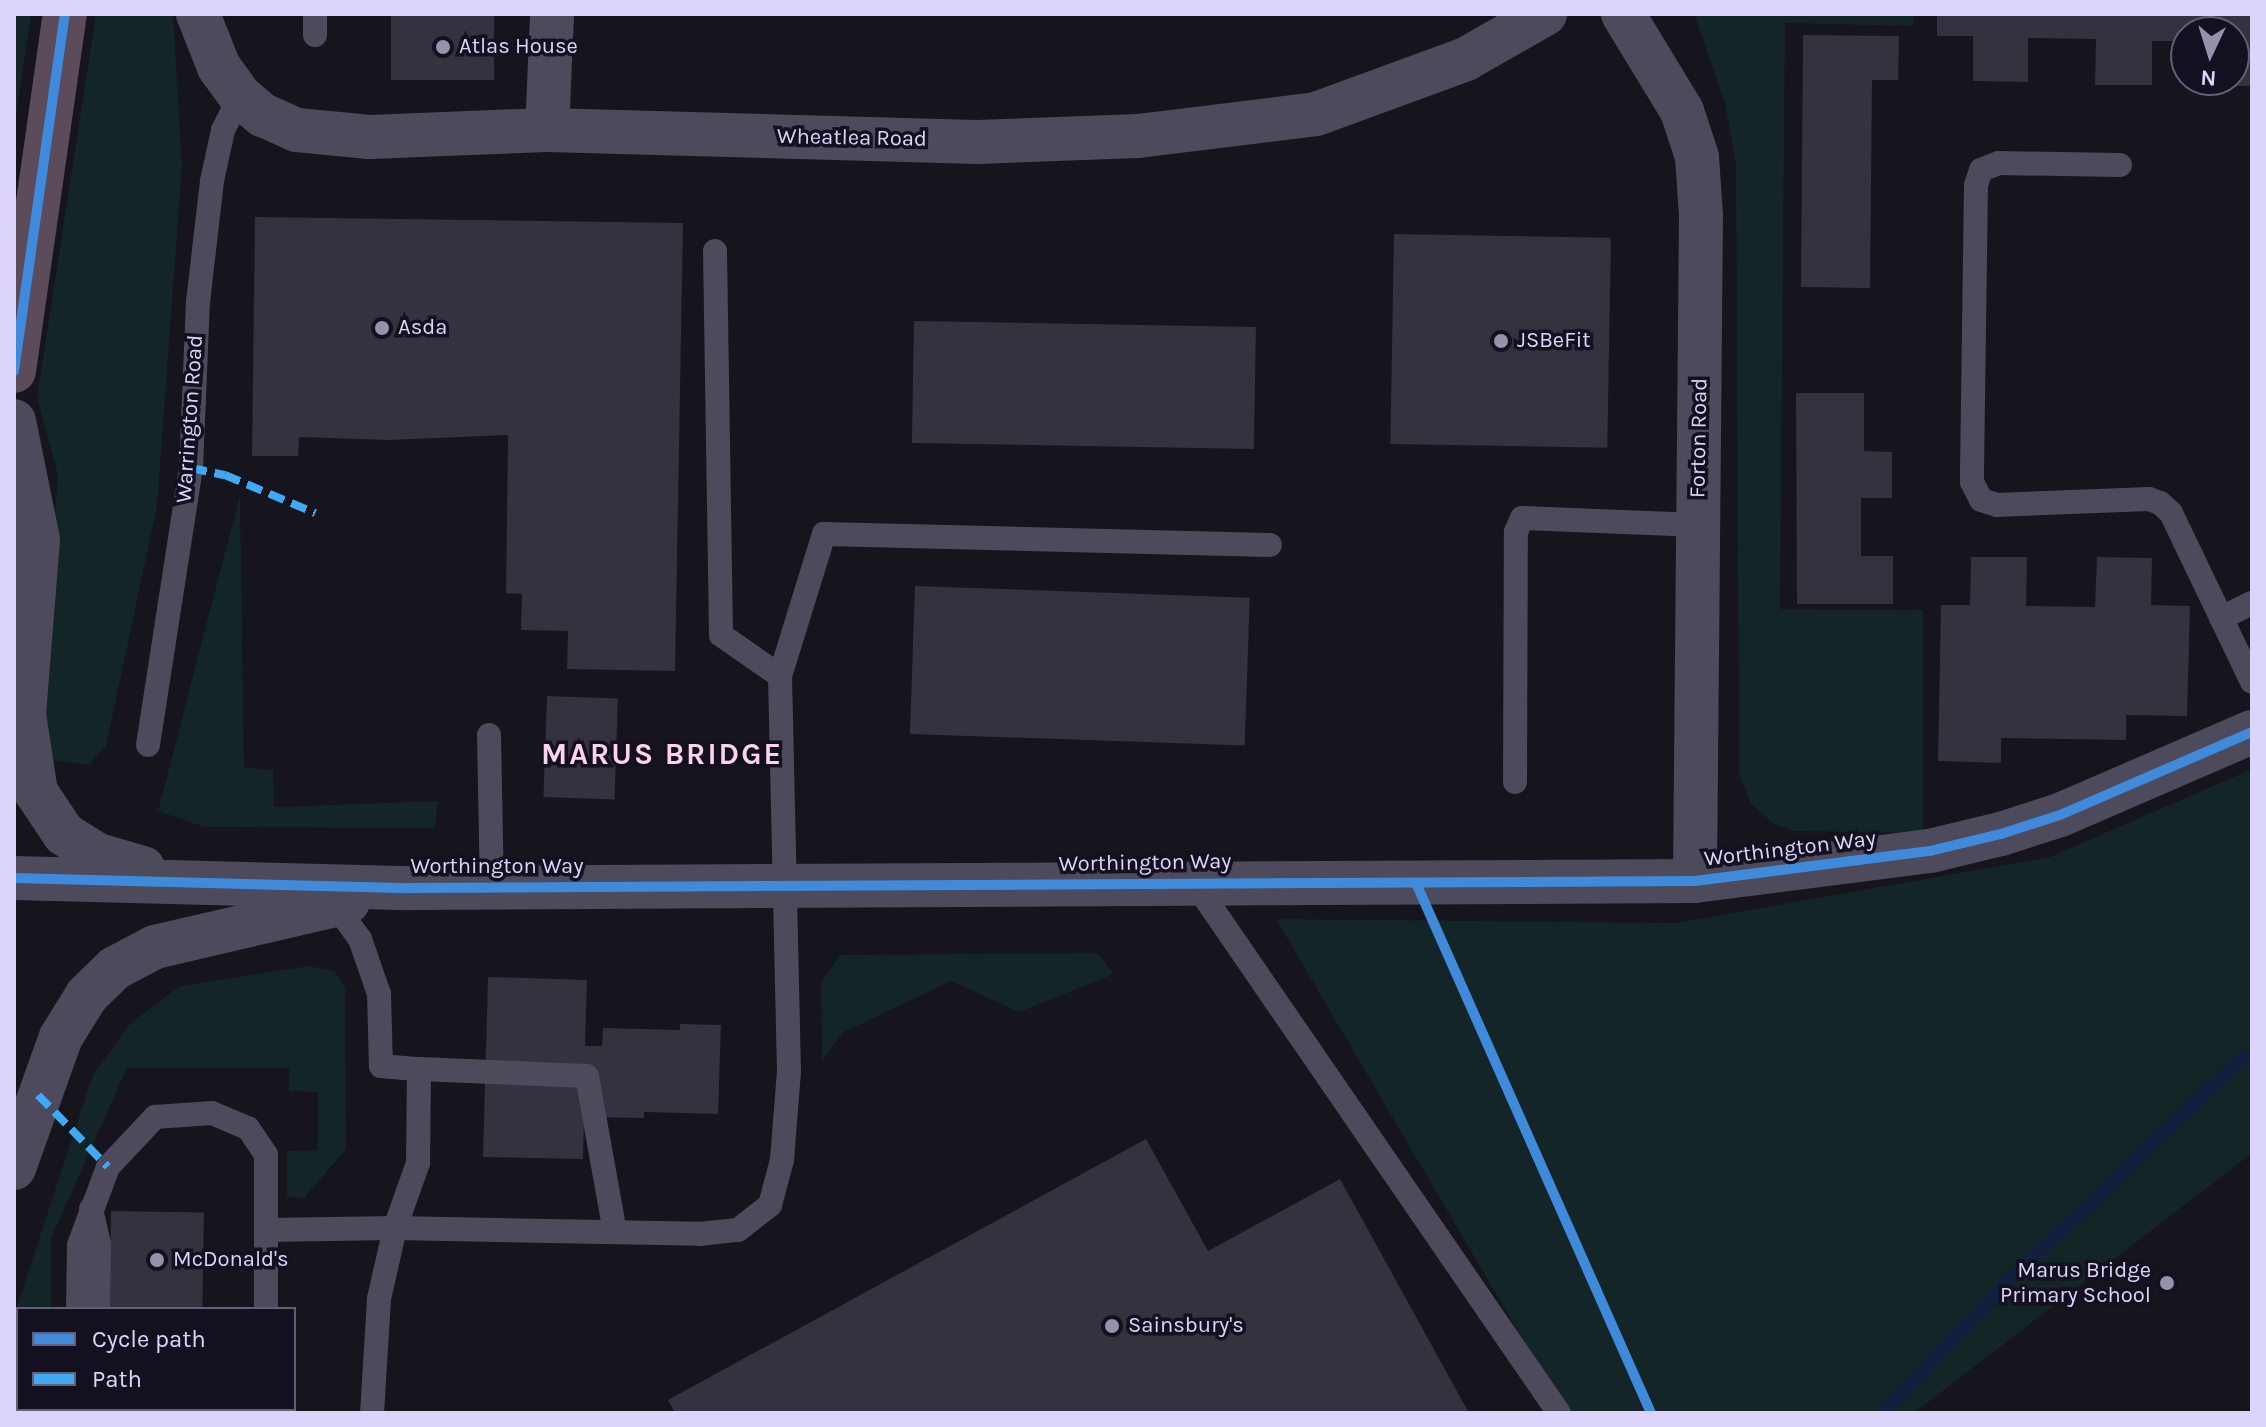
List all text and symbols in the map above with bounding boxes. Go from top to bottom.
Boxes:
north arrow [2170,16,2250,96]
place label: Atlas House [459,34,578,60]
marker: Atlas House [434,38,452,56]
text: N [2200,64,2217,91]
street label: Wheatlea Road [777,123,927,153]
place label: Asda [398,315,447,341]
marker: Asda [373,319,391,337]
place label: JSBeFit [1517,328,1591,354]
marker: JSBeFit [1492,332,1510,350]
street label: Warrington Road [171,334,209,504]
street label: Forton Road [1685,378,1713,498]
district label: MARUS BRIDGE [541,736,783,772]
street label: Worthington Way [1703,825,1877,873]
street label: Worthington Way [1058,848,1232,878]
street label: Worthington Way [411,854,583,880]
place label: McDonald's [173,1247,289,1273]
marker: McDonald's [148,1251,166,1269]
place label: Marus Bridge Primary School [2000,1257,2151,1308]
marker: Marus Bridge Primary School [2158,1274,2176,1292]
legend [16,1307,296,1411]
place label: Sainsbury's [1128,1313,1244,1339]
marker: Sainsbury's [1103,1317,1121,1335]
text: Cycle path [92,1325,206,1353]
text: Path [92,1365,142,1393]

